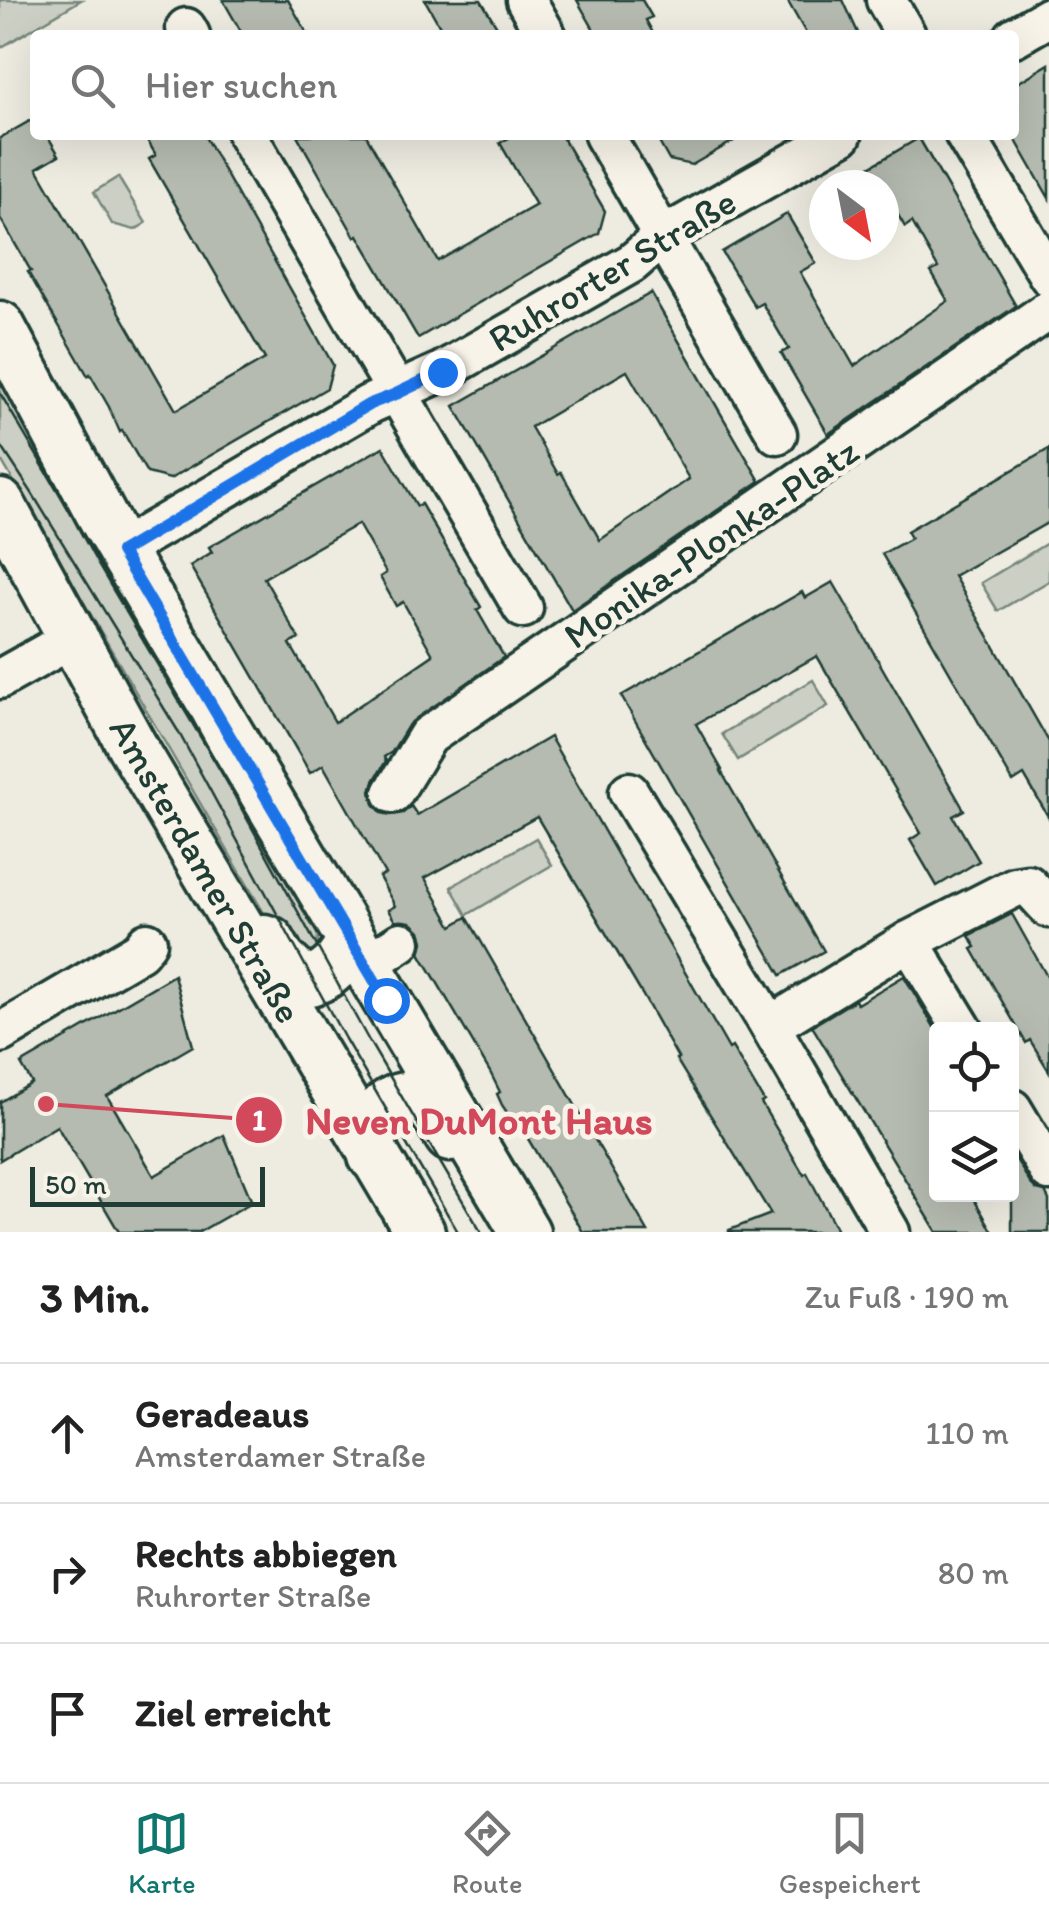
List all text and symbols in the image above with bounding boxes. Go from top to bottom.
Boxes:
search box [30,30,1019,140]
icon: search [65,58,120,113]
text: Hier suchen [145,62,337,108]
north arrow [809,170,899,260]
street label: Ruhrorter Straße [480,178,744,362]
route end [420,350,466,396]
street label: Monika-Plonka-Platz [555,427,867,659]
street label: Amsterdamer Straße [100,709,312,1031]
route start [364,978,410,1024]
map controls [929,1022,1019,1202]
button: locate [929,1022,1019,1112]
callout: Neven DuMont Haus [234,1085,674,1155]
text: Neven DuMont Haus [305,1096,653,1144]
text: 1 [252,1101,266,1138]
button: layers [929,1112,1019,1202]
scale bar [30,1162,265,1206]
text: 50 m [45,1167,107,1201]
text: 3 Min. [40,1272,150,1323]
text: Zu Fuß · 190 m [805,1278,1009,1316]
text: Geradeaus [135,1391,309,1437]
icon: ahead [40,1406,95,1461]
text: 110 m [925,1414,1009,1452]
text: Amsterdamer Straße [135,1437,426,1475]
text: Rechts abbiegen [135,1531,397,1577]
icon: right [40,1546,95,1601]
text: 80 m [938,1554,1009,1592]
text: Ruhrorter Straße [135,1577,371,1615]
icon: arrive [40,1686,95,1741]
text: Ziel erreicht [135,1690,331,1736]
tab: Karte [128,1806,196,1900]
tab: Route [452,1806,522,1900]
tab: Gespeichert [779,1806,921,1900]

